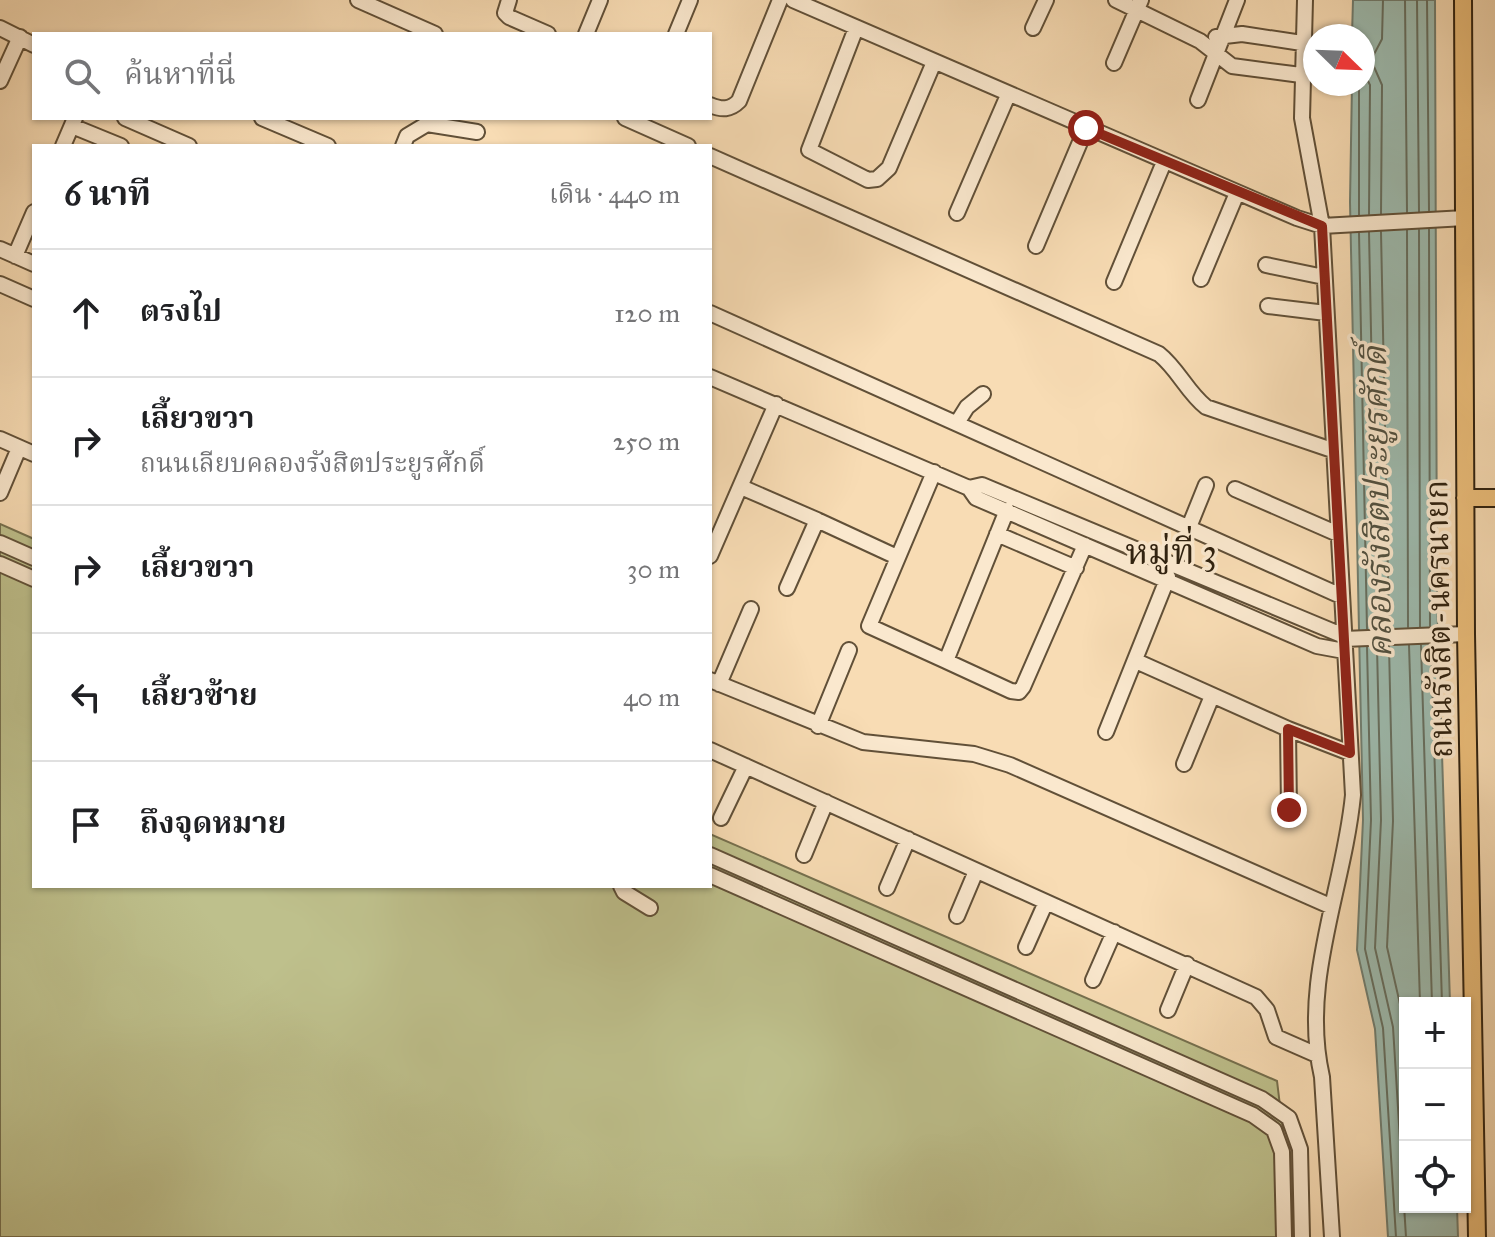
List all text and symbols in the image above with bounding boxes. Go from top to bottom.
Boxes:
north arrow [1303,24,1375,96]
search box [32,32,712,120]
icon: search [60,54,104,98]
text: ค้นหาที่นี่ [124,56,236,92]
route start [1068,110,1104,146]
text: 6 นาที [64,173,151,214]
text: เดิน · 440 m [549,178,680,210]
icon: ahead [64,291,108,335]
text: ตรงไป [140,293,222,329]
text: 120 m [614,297,680,329]
water label: คลองรังสิตประยูรศักดิ์ [1350,335,1401,658]
text: เลี้ยวขวา [140,400,254,436]
icon: right [64,419,108,463]
text: 250 m [613,425,680,457]
text: ถนนเลียบคลองรังสิตประยูรศักดิ์ [140,447,485,479]
street label: ถนนรังสิต-นครนายก [1417,480,1461,758]
district label: หมู่ที่ 3 [1125,525,1217,575]
icon: right [64,547,108,591]
text: เลี้ยวขวา [140,549,254,585]
text: 30 m [627,553,680,585]
icon: left [64,675,108,719]
text: เลี้ยวซ้าย [140,677,258,713]
text: 40 m [623,681,680,713]
route end [1271,792,1307,828]
icon: arrive [64,803,108,847]
text: ถึงจุดหมาย [140,805,286,841]
map controls [1399,997,1471,1213]
button: + [1399,997,1471,1069]
button: − [1399,1069,1471,1141]
button: locate [1399,1141,1471,1213]

